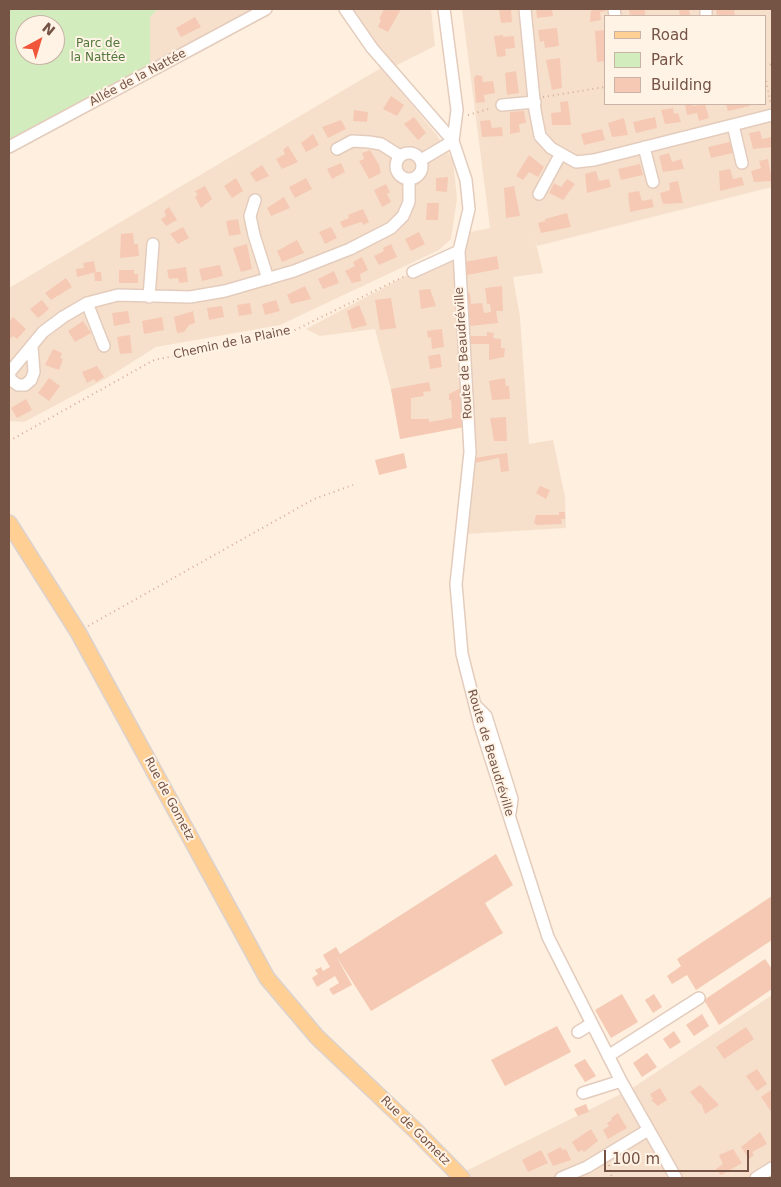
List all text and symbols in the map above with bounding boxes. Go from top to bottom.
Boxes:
north arrow [15,15,65,65]
legend [604,15,766,105]
text: N [39,19,58,39]
text: Road [651,26,689,44]
park label: Parc de la Nattée [70,37,126,65]
street label: Allée de la Nattée [87,46,189,110]
text: Park [651,51,683,69]
text: Building [651,76,712,94]
street label: Route de Beaudréville [452,287,476,419]
street label: Chemin de la Plaine [172,324,292,362]
street label: Route de Beaudréville [464,688,516,818]
street label: Rue de Gometz [141,755,197,843]
street label: Rue de Gometz [377,1093,453,1169]
scale bar [606,1140,751,1172]
text: 100 m [612,1150,660,1168]

